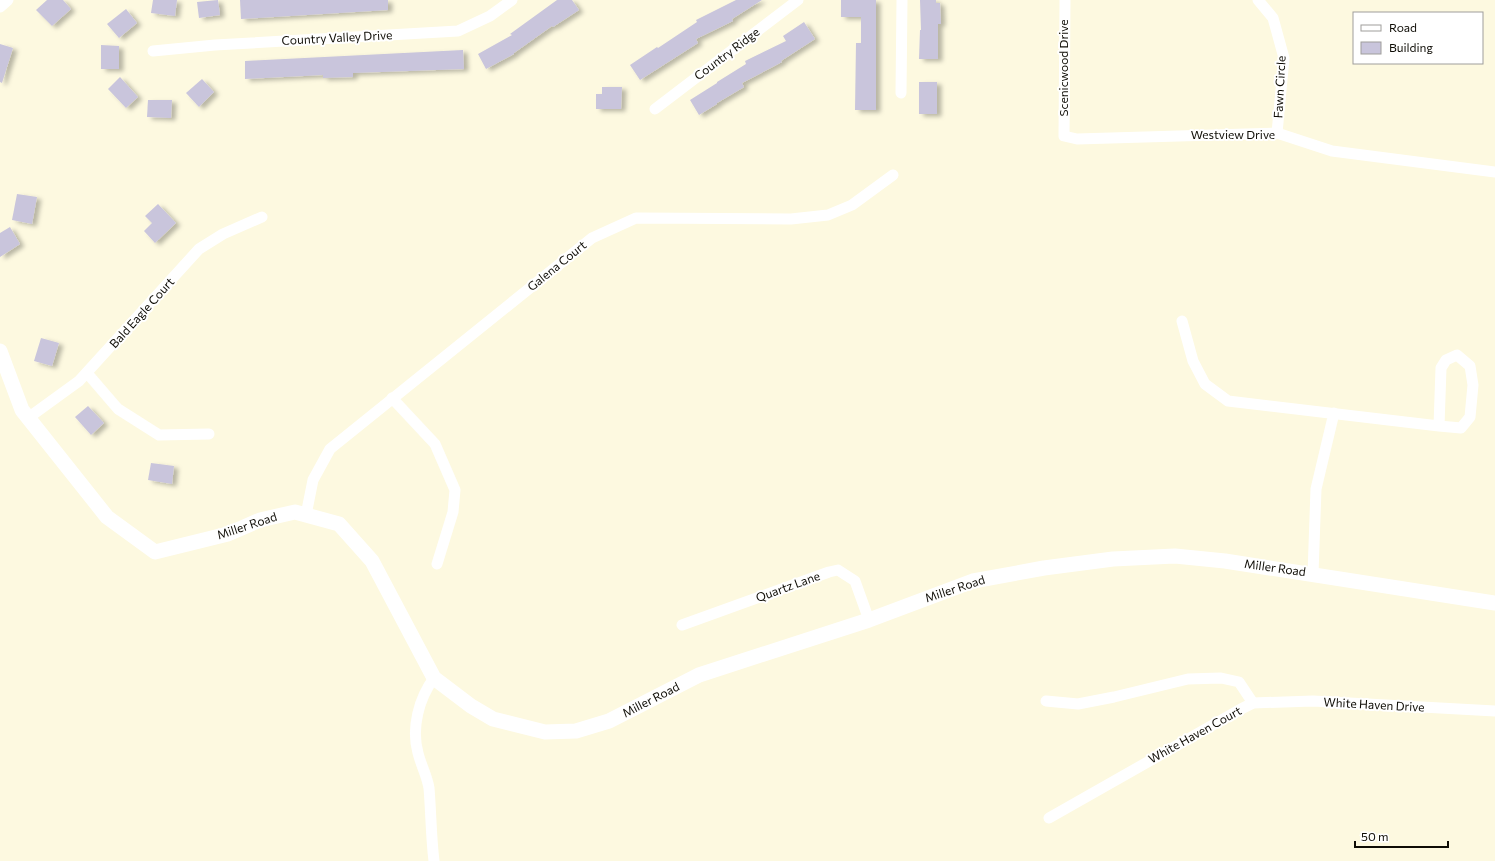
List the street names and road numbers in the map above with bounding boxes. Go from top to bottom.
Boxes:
street label: Scenicwood Drive [1056,19,1070,117]
street label: Country Ridge [691,24,762,82]
street label: Country Valley Drive [281,27,393,47]
street label: Fawn Circle [1270,55,1288,119]
street label: Westview Drive [1191,127,1275,141]
street label: Galena Court [524,237,589,293]
street label: Bald Eagle Court [106,274,177,350]
street label: Miller Road [215,509,278,541]
street label: Miller Road [1243,556,1307,578]
street label: Quartz Lane [754,568,822,604]
street label: Miller Road [923,572,986,604]
street label: Miller Road [620,679,681,719]
street label: White Haven Drive [1323,694,1425,714]
street label: White Haven Court [1146,703,1243,765]

